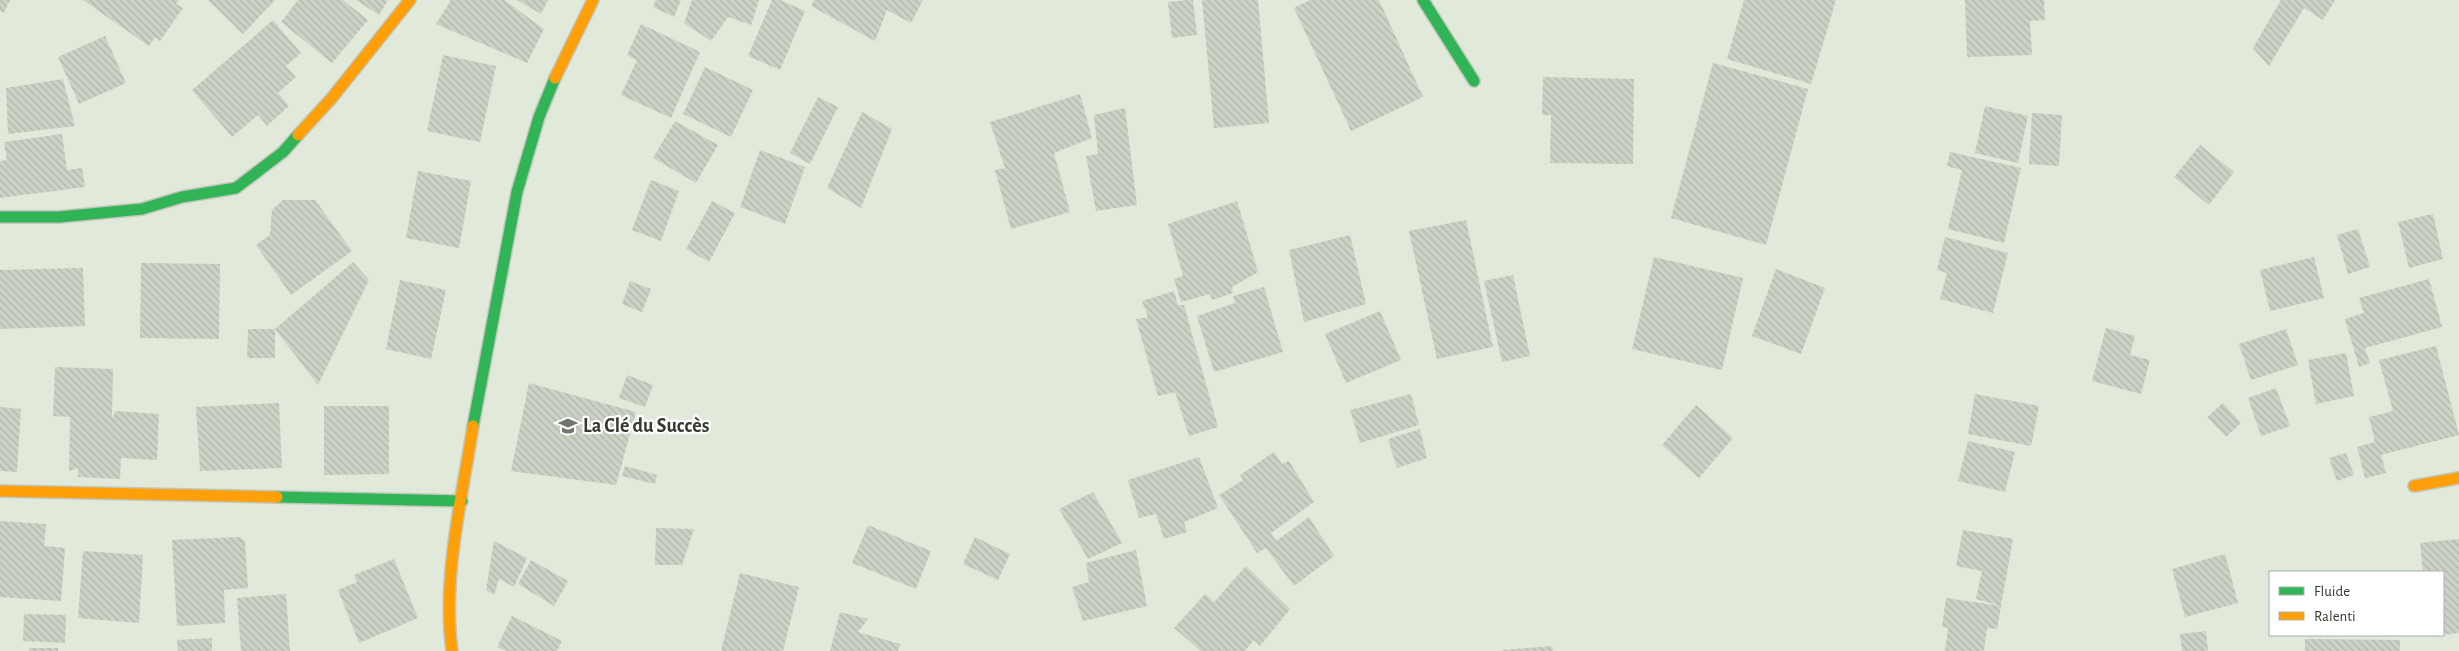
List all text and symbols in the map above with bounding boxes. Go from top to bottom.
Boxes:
school or university icon: La Clé du Succès [557,415,579,437]
place label: La Clé du Succès [583,416,710,436]
legend [2269,571,2444,636]
text: Fluide [2314,584,2350,599]
text: Ralenti [2314,609,2356,624]

